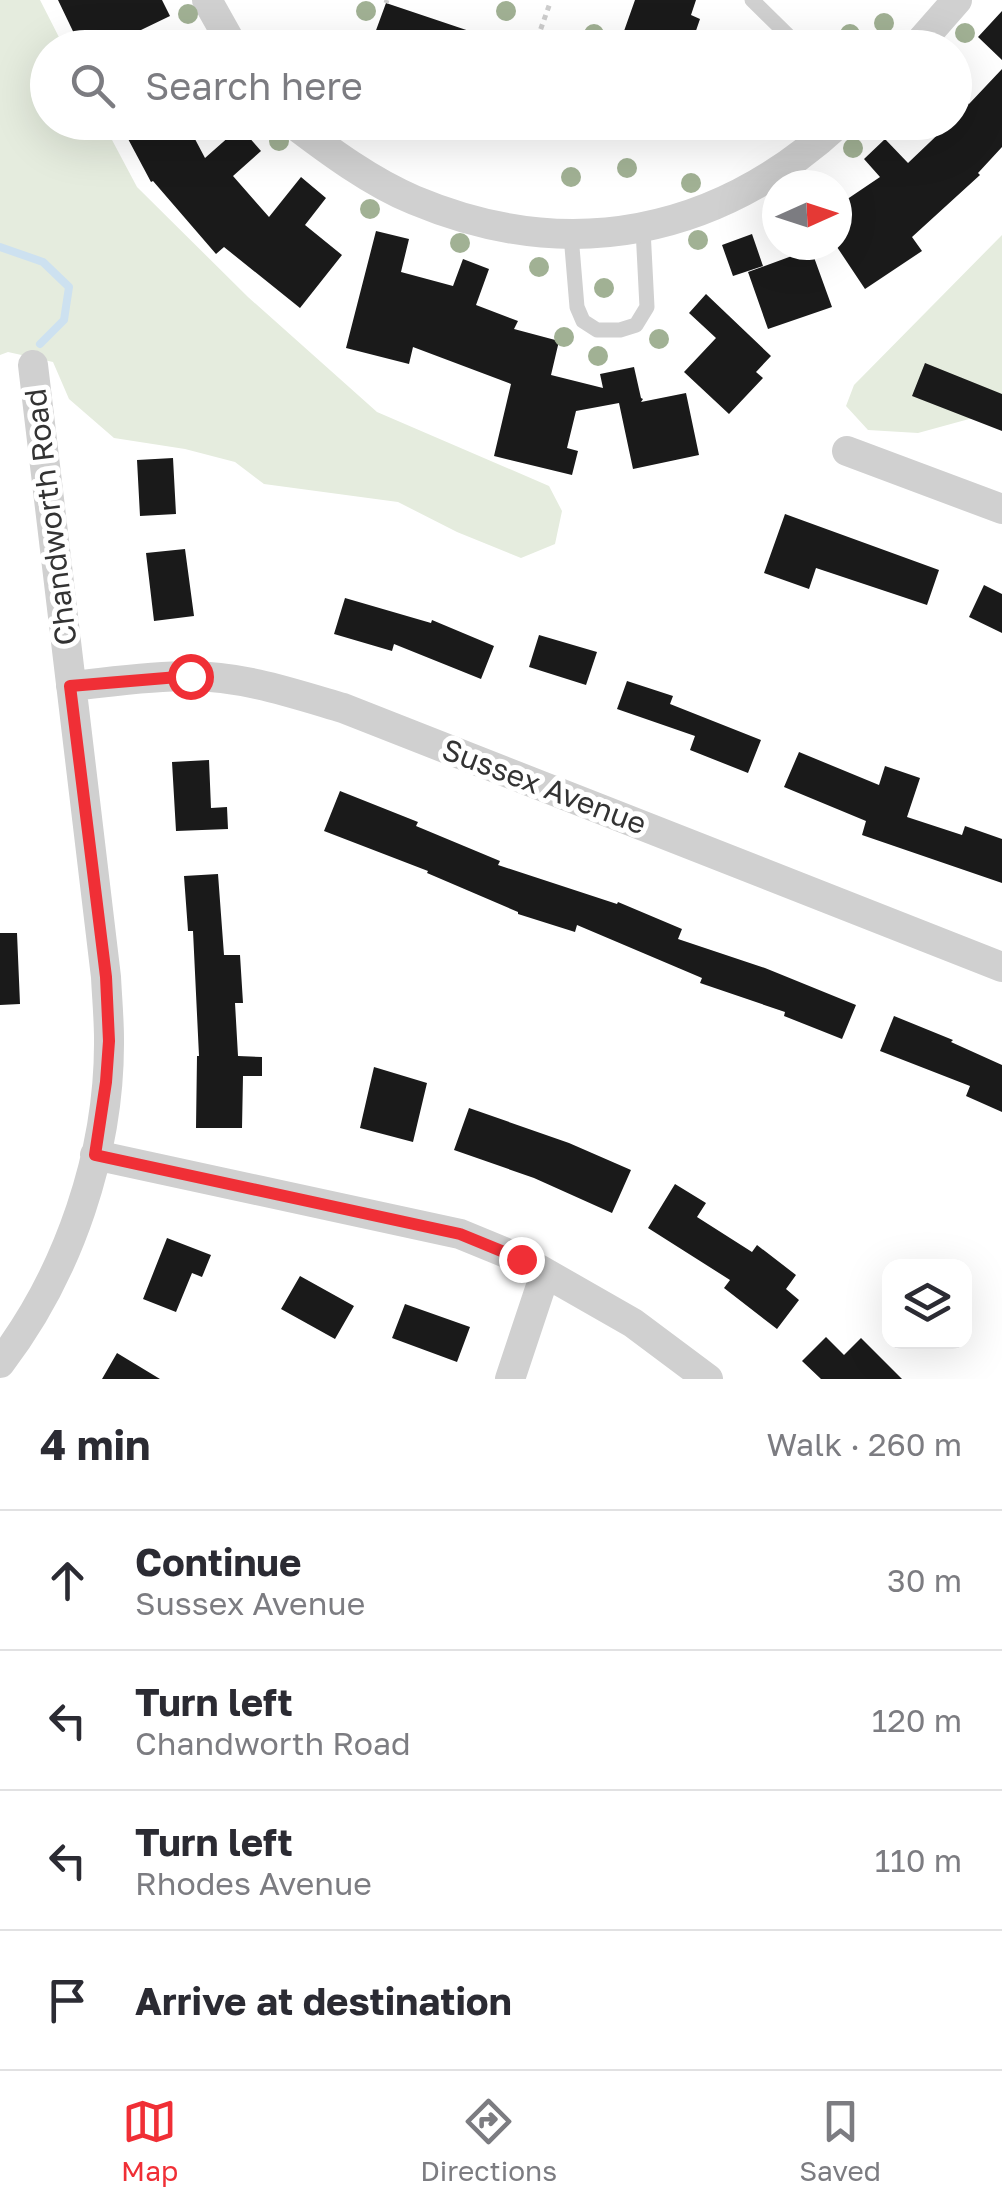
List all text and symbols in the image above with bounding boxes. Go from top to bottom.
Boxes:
search box [30,30,972,140]
icon: search [65,58,120,113]
text: Search here [145,63,363,108]
north arrow [762,170,852,260]
street label: Chandworth Road [16,387,84,648]
route start [168,654,214,700]
street label: Sussex Avenue [437,731,652,842]
route end [499,1237,545,1283]
map controls [882,1259,972,1349]
button: layers [882,1259,972,1349]
text: 4 min [40,1419,150,1469]
text: Walk · 260 m [766,1425,962,1463]
text: Continue [135,1539,301,1584]
icon: ahead [40,1553,95,1608]
text: 30 m [887,1561,962,1599]
text: Sussex Avenue [135,1584,365,1622]
text: Turn left [135,1679,293,1724]
icon: left [40,1693,95,1748]
text: 120 m [872,1701,962,1739]
text: Chandworth Road [135,1724,411,1762]
text: Turn left [135,1819,293,1864]
icon: left [40,1833,95,1888]
text: 110 m [875,1841,962,1879]
text: Rhodes Avenue [135,1864,372,1902]
icon: arrive [40,1973,95,2028]
text: Arrive at destination [135,1978,512,2023]
tab: Map [121,2094,178,2187]
tab: Directions [420,2094,557,2187]
tab: Saved [799,2094,881,2187]

